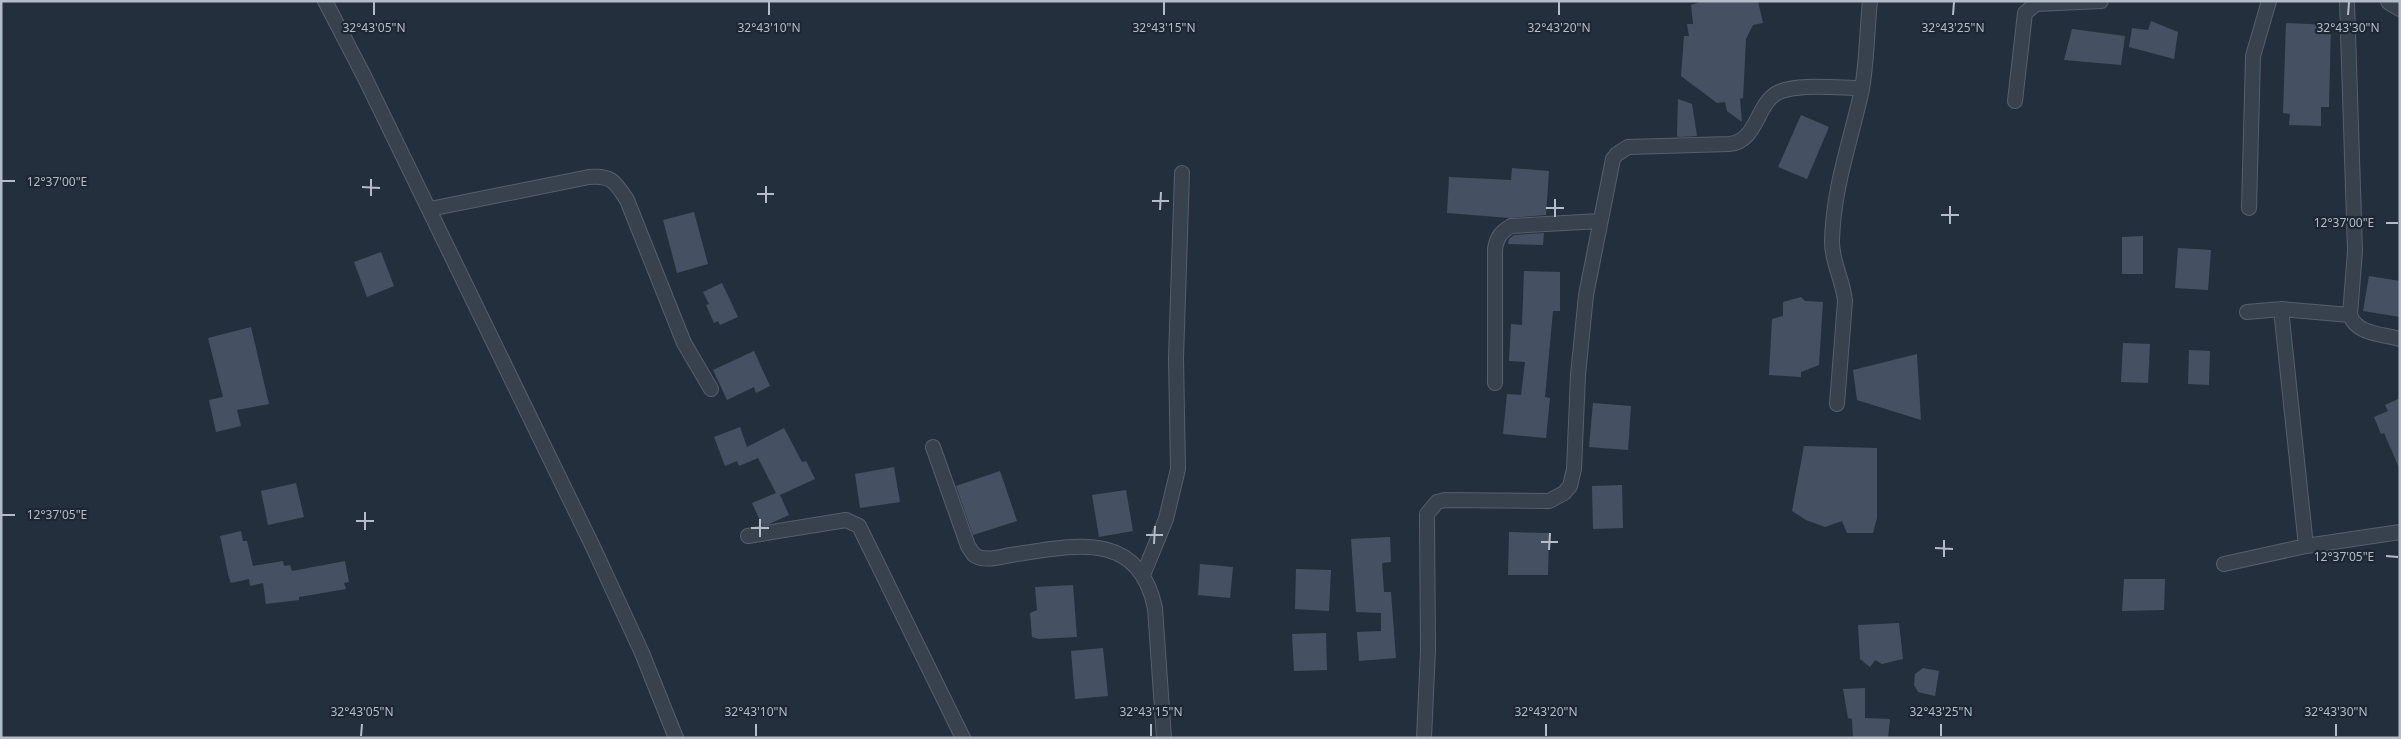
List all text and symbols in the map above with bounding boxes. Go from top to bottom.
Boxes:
text: 32°43'05"N [342,19,406,36]
text: 32°43'10"N [737,19,801,36]
text: 32°43'15"N [1132,19,1196,36]
text: 32°43'20"N [1527,19,1591,36]
text: 32°43'25"N [1921,19,1985,36]
text: 32°43'30"N [2316,19,2380,36]
text: 12°37'00"E [27,173,87,190]
text: 12°37'00"E [2314,214,2374,231]
text: 12°37'05"E [27,506,87,523]
text: 12°37'05"E [2314,548,2374,565]
text: 32°43'05"N [330,703,394,720]
text: 32°43'10"N [724,703,788,720]
text: 32°43'15"N [1119,703,1183,720]
text: 32°43'20"N [1514,703,1578,720]
text: 32°43'25"N [1909,703,1973,720]
text: 32°43'30"N [2304,703,2368,720]

